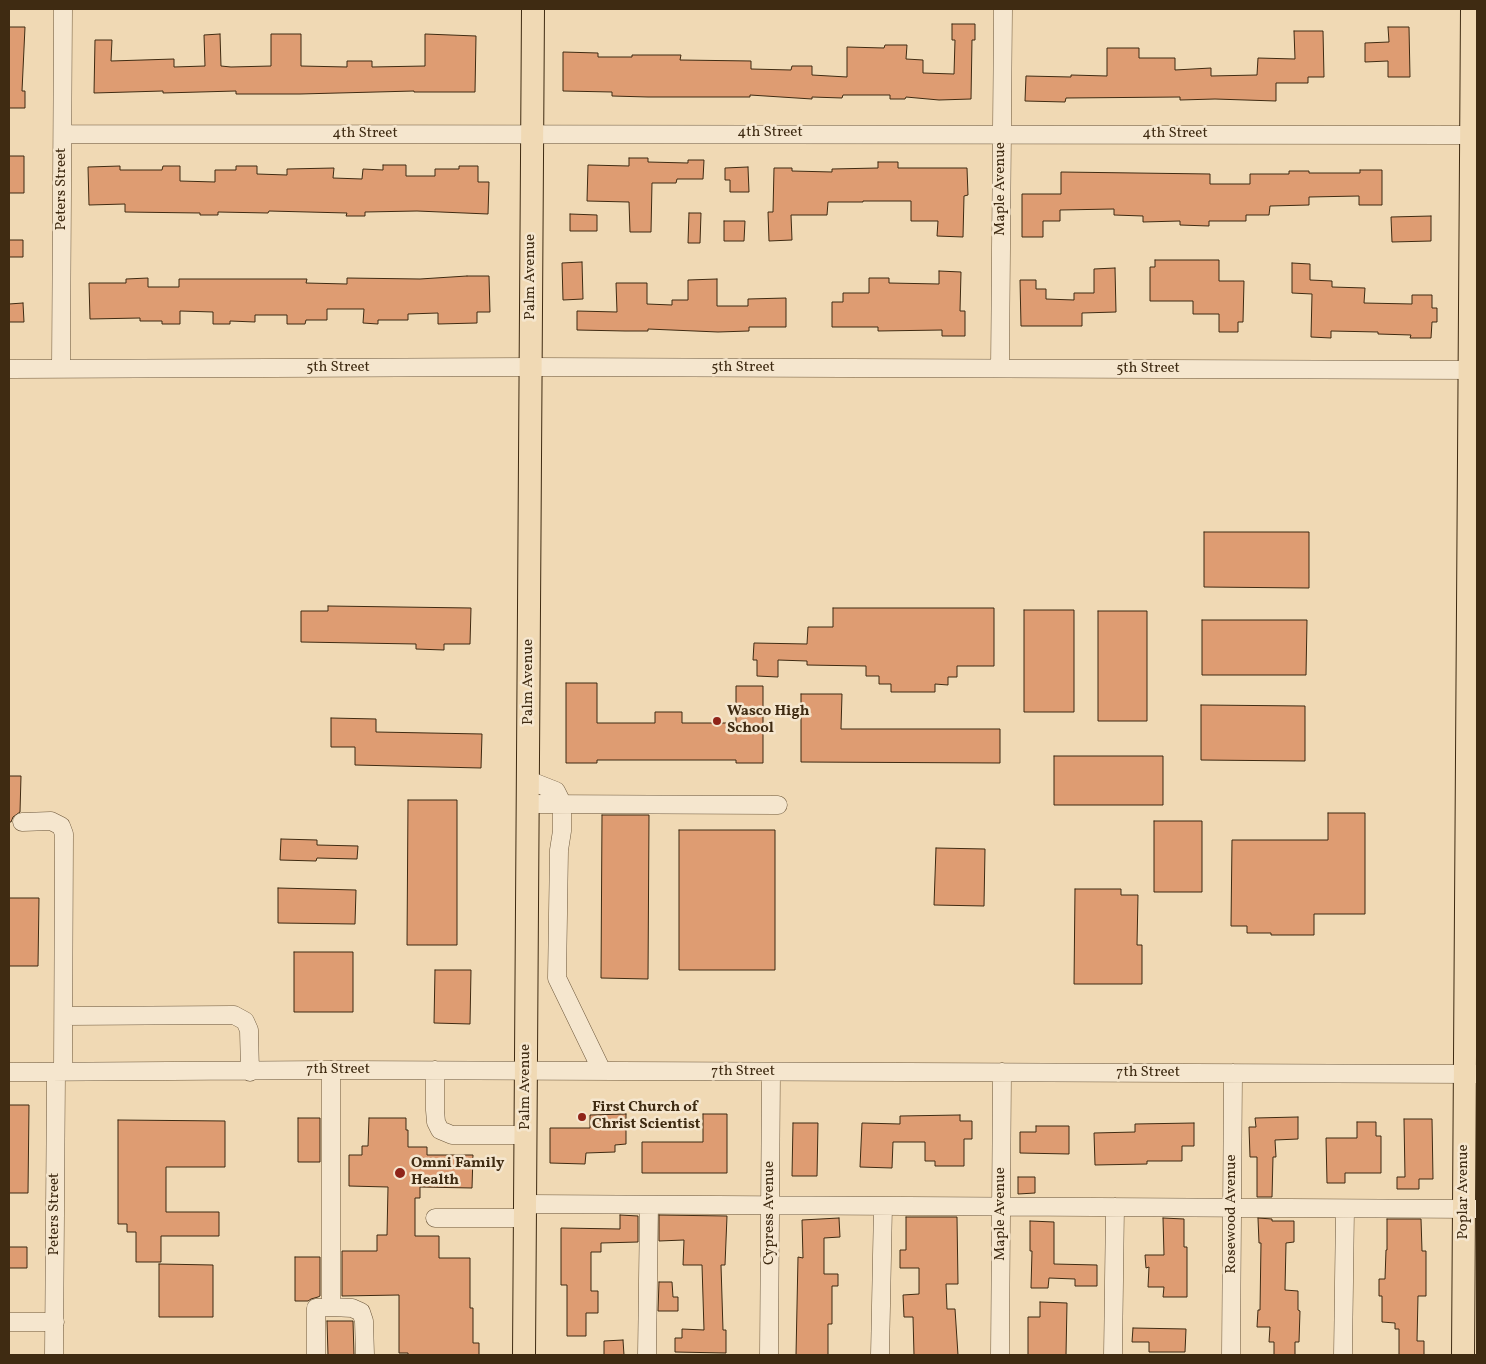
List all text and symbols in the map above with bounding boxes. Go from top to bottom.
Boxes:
street label: 4th Street [737,124,803,142]
street label: 4th Street [332,125,398,143]
street label: 4th Street [1142,125,1208,143]
street label: Maple Avenue [992,142,1010,236]
street label: Peters Street [53,148,71,230]
street label: Palm Avenue [522,234,540,320]
street label: 5th Street [306,359,370,377]
street label: 5th Street [711,359,775,377]
street label: 5th Street [1116,360,1180,378]
street label: Palm Avenue [520,639,538,725]
place label: Wasco High School [727,703,809,738]
marker: Wasco High School [711,715,723,727]
street label: Palm Avenue [517,1044,535,1130]
street label: 7th Street [306,1061,370,1079]
street label: 7th Street [711,1063,775,1081]
street label: 7th Street [1116,1064,1180,1082]
place label: First Church of Christ Scientist [592,1099,700,1134]
marker: First Church of Christ Scientist [576,1111,588,1123]
street label: Poplar Avenue [1455,1144,1473,1240]
street label: Rosewood Avenue [1223,1154,1241,1274]
place label: Omni Family Health [411,1155,504,1190]
street label: Cypress Avenue [761,1161,779,1265]
marker: Omni Family Health [393,1166,407,1180]
street label: Maple Avenue [992,1167,1010,1261]
street label: Peters Street [46,1173,64,1255]

